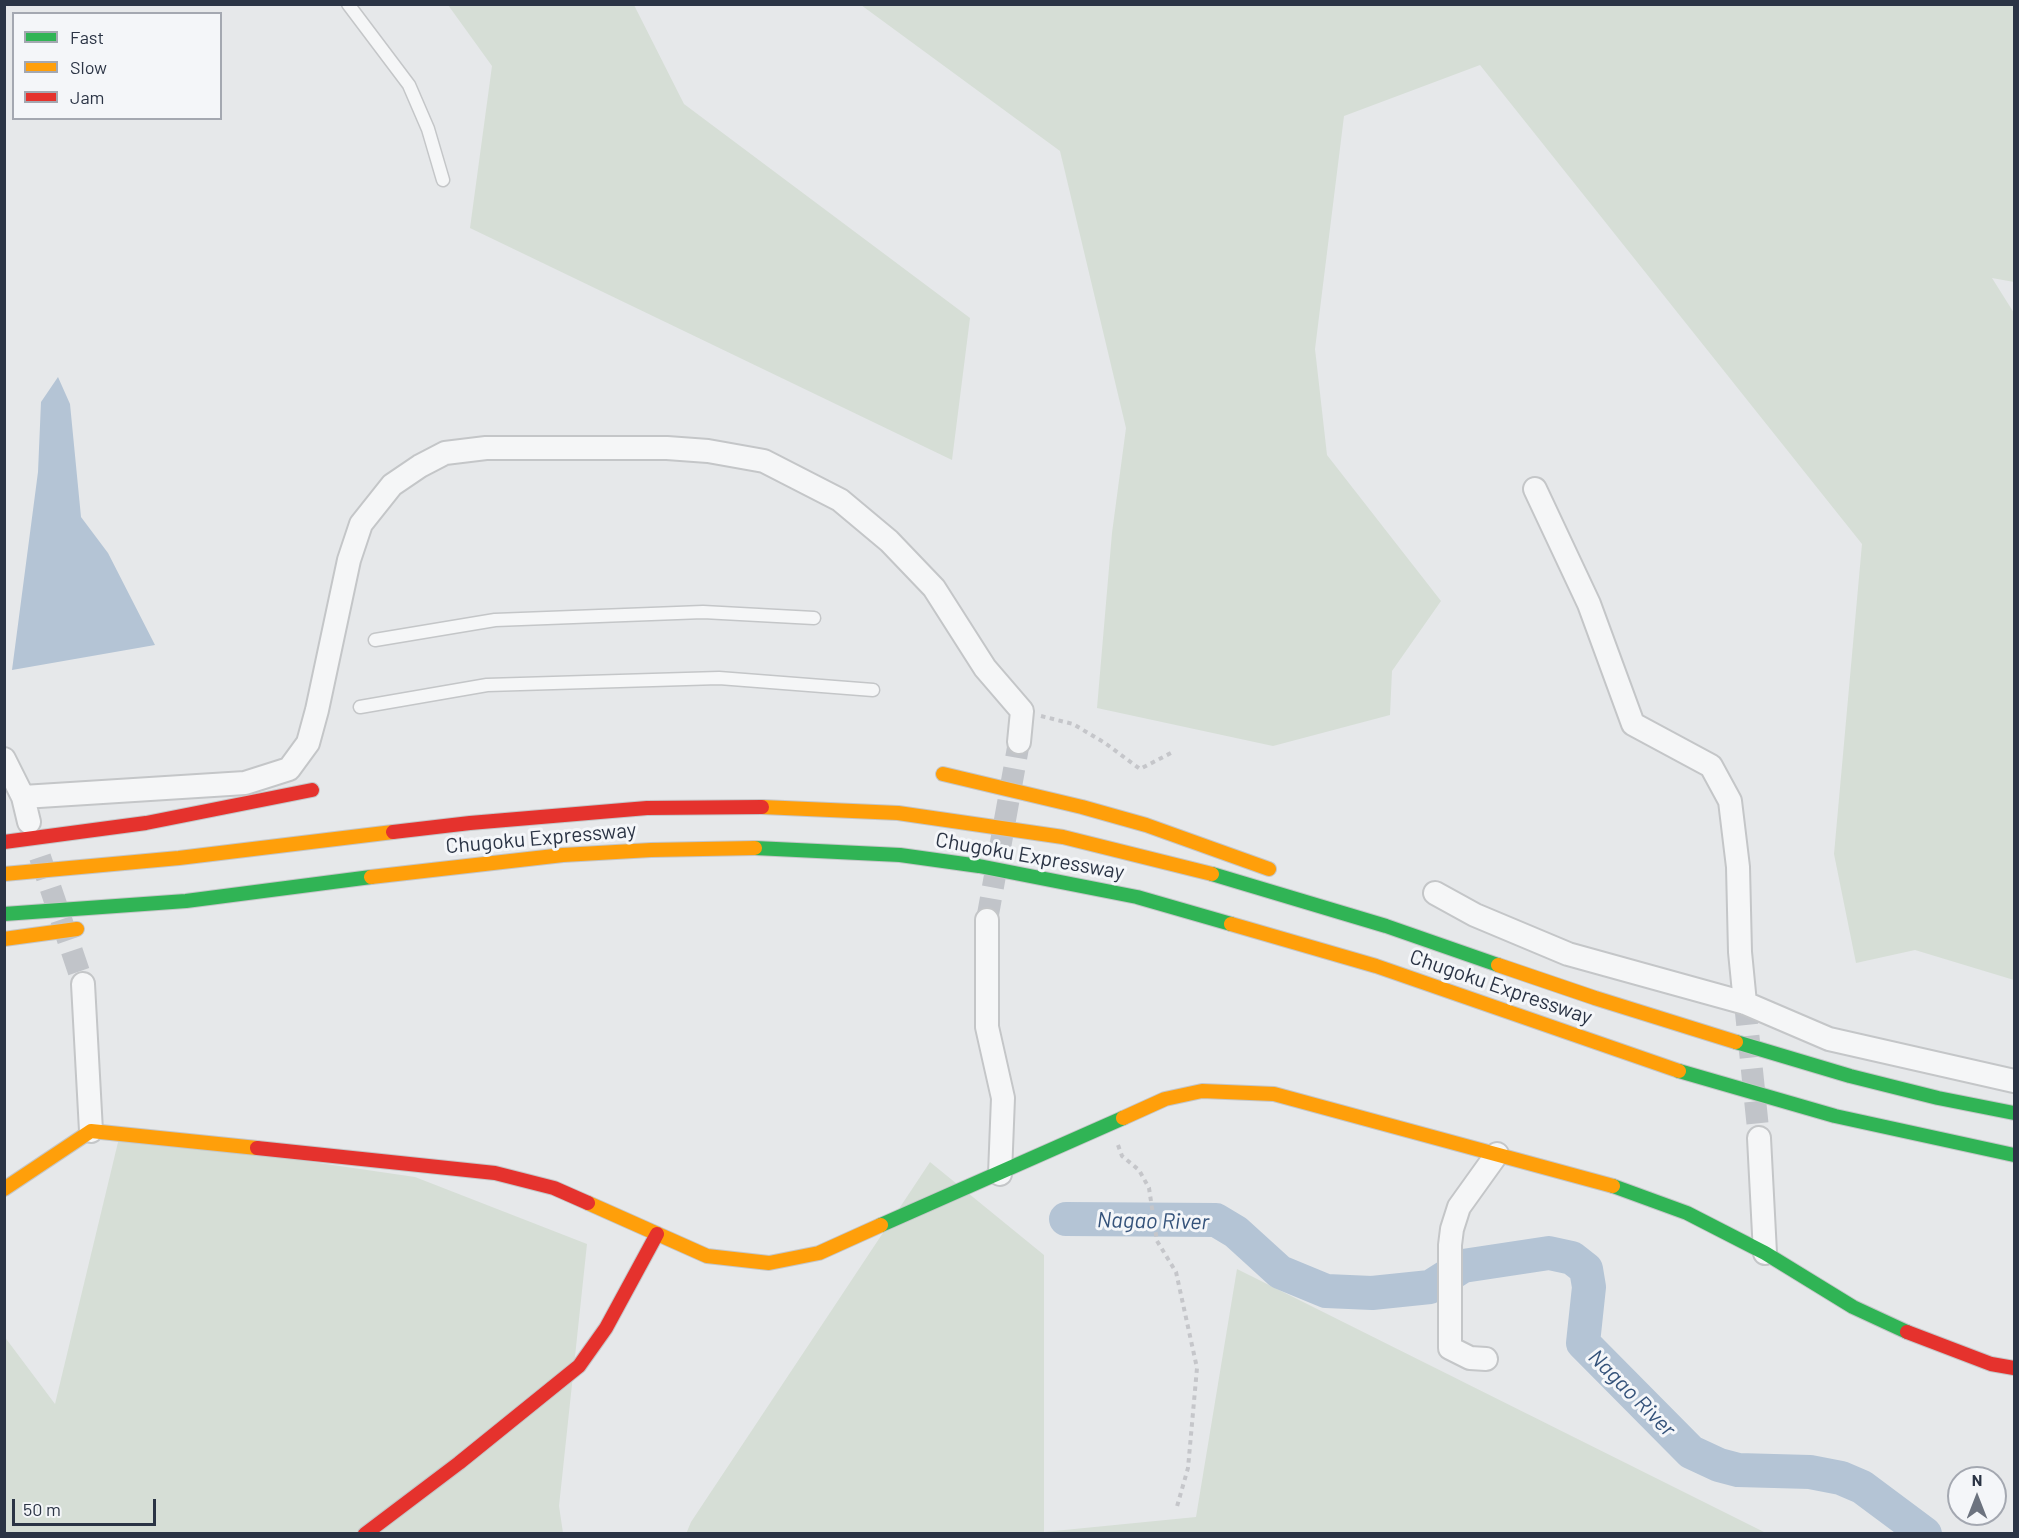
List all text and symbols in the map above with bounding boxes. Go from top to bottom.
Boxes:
legend [12,12,222,120]
text: Fast [70,26,104,48]
text: Slow [70,56,107,78]
text: Jam [70,86,104,108]
street label: Chugoku Expressway [445,817,637,859]
street label: Chugoku Expressway [934,827,1126,885]
street label: Chugoku Expressway [1406,944,1596,1030]
water label: Nagao River [1097,1207,1209,1235]
water label: Nagao River [1583,1344,1681,1442]
north arrow [1947,1466,2007,1526]
text: N [1972,1470,1982,1489]
scale bar [15,1487,159,1525]
text: 50 m [23,1498,61,1520]

